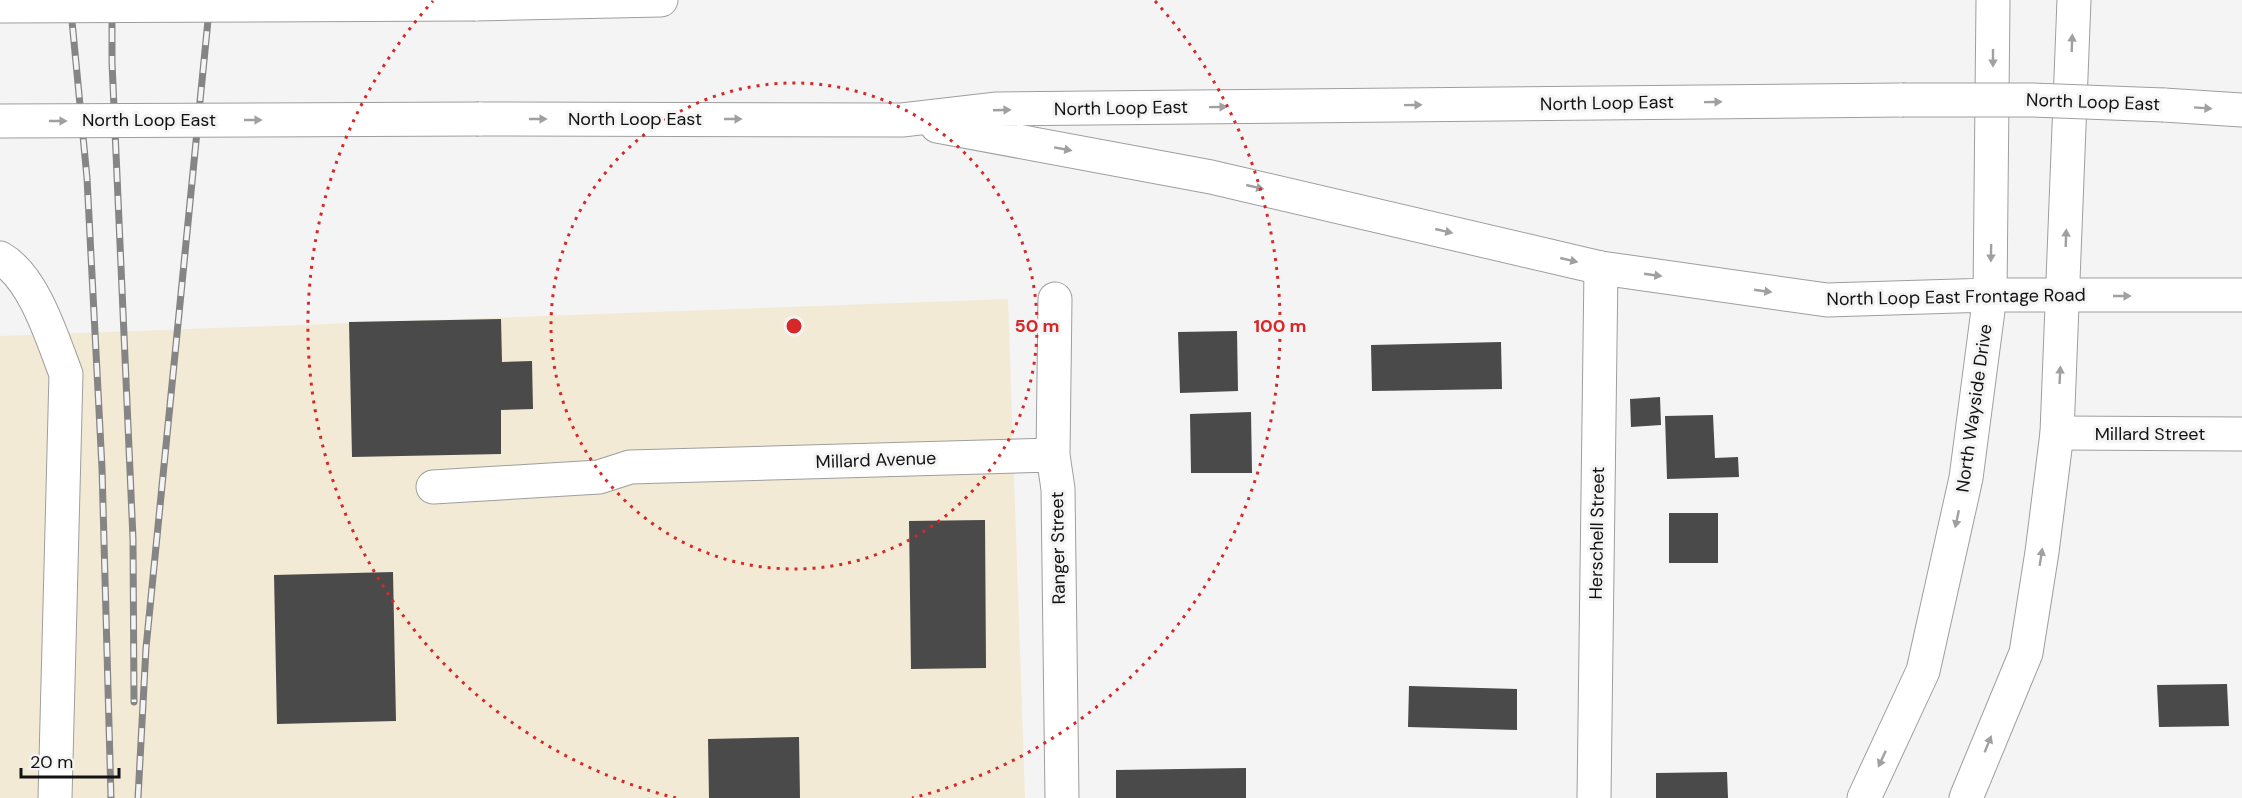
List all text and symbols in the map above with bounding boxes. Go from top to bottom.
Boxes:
one-way arrow [2068,33,2077,52]
one-way arrow [1988,49,1998,68]
street label: North Loop East [2026,88,2160,116]
street label: North Loop East [1540,90,1674,116]
street label: North Loop East [1054,95,1188,121]
one-way arrow [1704,97,1723,107]
one-way arrow [1404,100,1423,110]
one-way arrow [1209,102,1228,112]
one-way arrow [2193,103,2212,112]
one-way arrow [993,105,1012,114]
street label: North Loop East [568,107,702,131]
street label: North Loop East [82,108,216,132]
one-way arrow [528,114,547,124]
one-way arrow [723,114,742,124]
one-way arrow [244,115,263,125]
one-way arrow [49,116,68,126]
one-way arrow [1054,145,1073,154]
one-way arrow [1245,182,1264,192]
one-way arrow [1435,227,1454,237]
one-way arrow [2061,228,2070,247]
one-way arrow [1987,244,1996,263]
one-way arrow [1560,256,1579,266]
one-way arrow [1643,271,1662,280]
street label: North Loop East Frontage Road [1826,283,2086,311]
one-way arrow [1753,287,1772,296]
one-way arrow [2113,291,2132,301]
text: 50 m [1014,314,1060,338]
text: 100 m [1253,314,1307,338]
centre of rings [784,316,804,336]
street label: North Wayside Drive [1950,322,1998,494]
one-way arrow [2056,366,2065,385]
street label: Millard Street [2095,422,2205,446]
street label: Millard Avenue [815,446,937,474]
street label: Herschell Street [1584,466,1610,600]
street label: Ranger Street [1045,491,1071,605]
one-way arrow [1951,510,1961,528]
one-way arrow [2037,548,2046,567]
one-way arrow [1984,735,1993,753]
scale bar [21,741,118,779]
text: 20 m [30,750,73,774]
one-way arrow [1878,750,1887,767]

